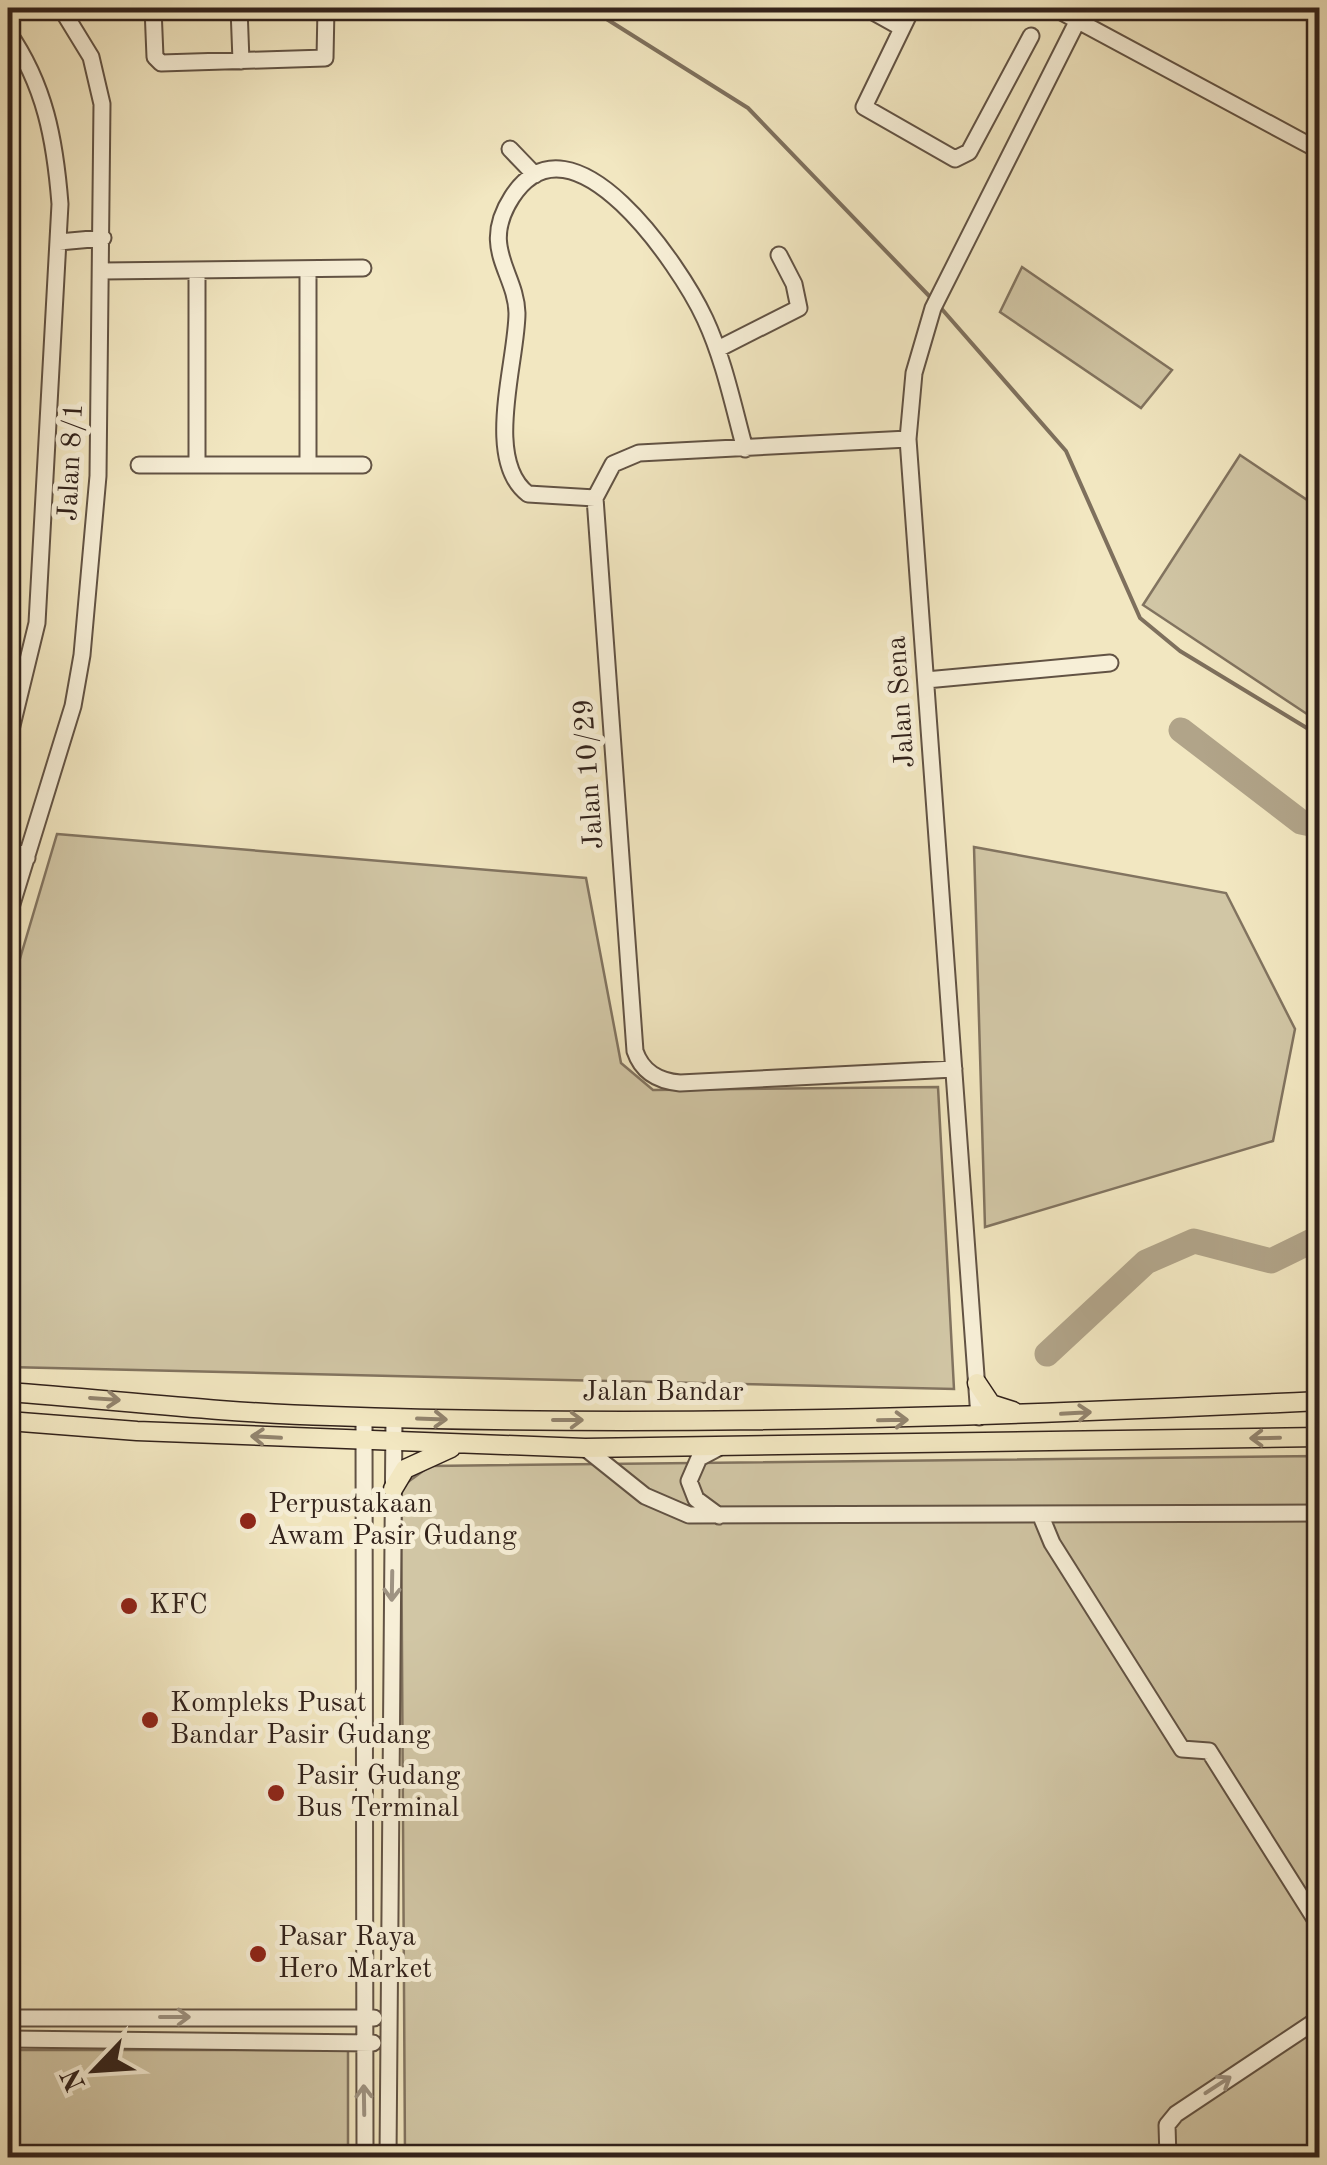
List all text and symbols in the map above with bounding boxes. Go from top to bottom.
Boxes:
street label: Jalan 8/1 [55,402,89,522]
street label: Jalan Sena [883,635,921,769]
street label: Jalan 10/29 [571,698,609,850]
street label: Jalan Bandar [582,1379,744,1407]
one-way arrow [88,1390,120,1409]
one-way arrow [1060,1403,1092,1422]
one-way arrow [415,1409,447,1428]
one-way arrow [550,1410,583,1430]
one-way arrow [876,1411,908,1430]
one-way arrow [251,1427,283,1446]
one-way arrow [1249,1428,1282,1448]
place label: Perpustakaan Awam Pasir Gudang [268,1491,517,1551]
marker: Perpustakaan Awam Pasir Gudang [237,1510,259,1532]
one-way arrow [382,1570,402,1602]
place label: KFC [149,1592,208,1620]
marker: KFC [118,1595,140,1617]
place label: Kompleks Pusat Bandar Pasir Gudang [170,1690,431,1750]
marker: Kompleks Pusat Bandar Pasir Gudang [139,1709,161,1731]
place label: Pasir Gudang Bus Terminal [296,1763,460,1823]
marker: Pasir Gudang Bus Terminal [265,1782,287,1804]
place label: Pasar Raya Hero Market [278,1924,432,1984]
marker: Pasar Raya Hero Market [247,1943,269,1965]
one-way arrow [158,2008,190,2027]
north arrow [45,2020,145,2120]
text: N [58,2063,92,2095]
one-way arrow [1203,2075,1232,2096]
one-way arrow [354,2085,374,2118]

